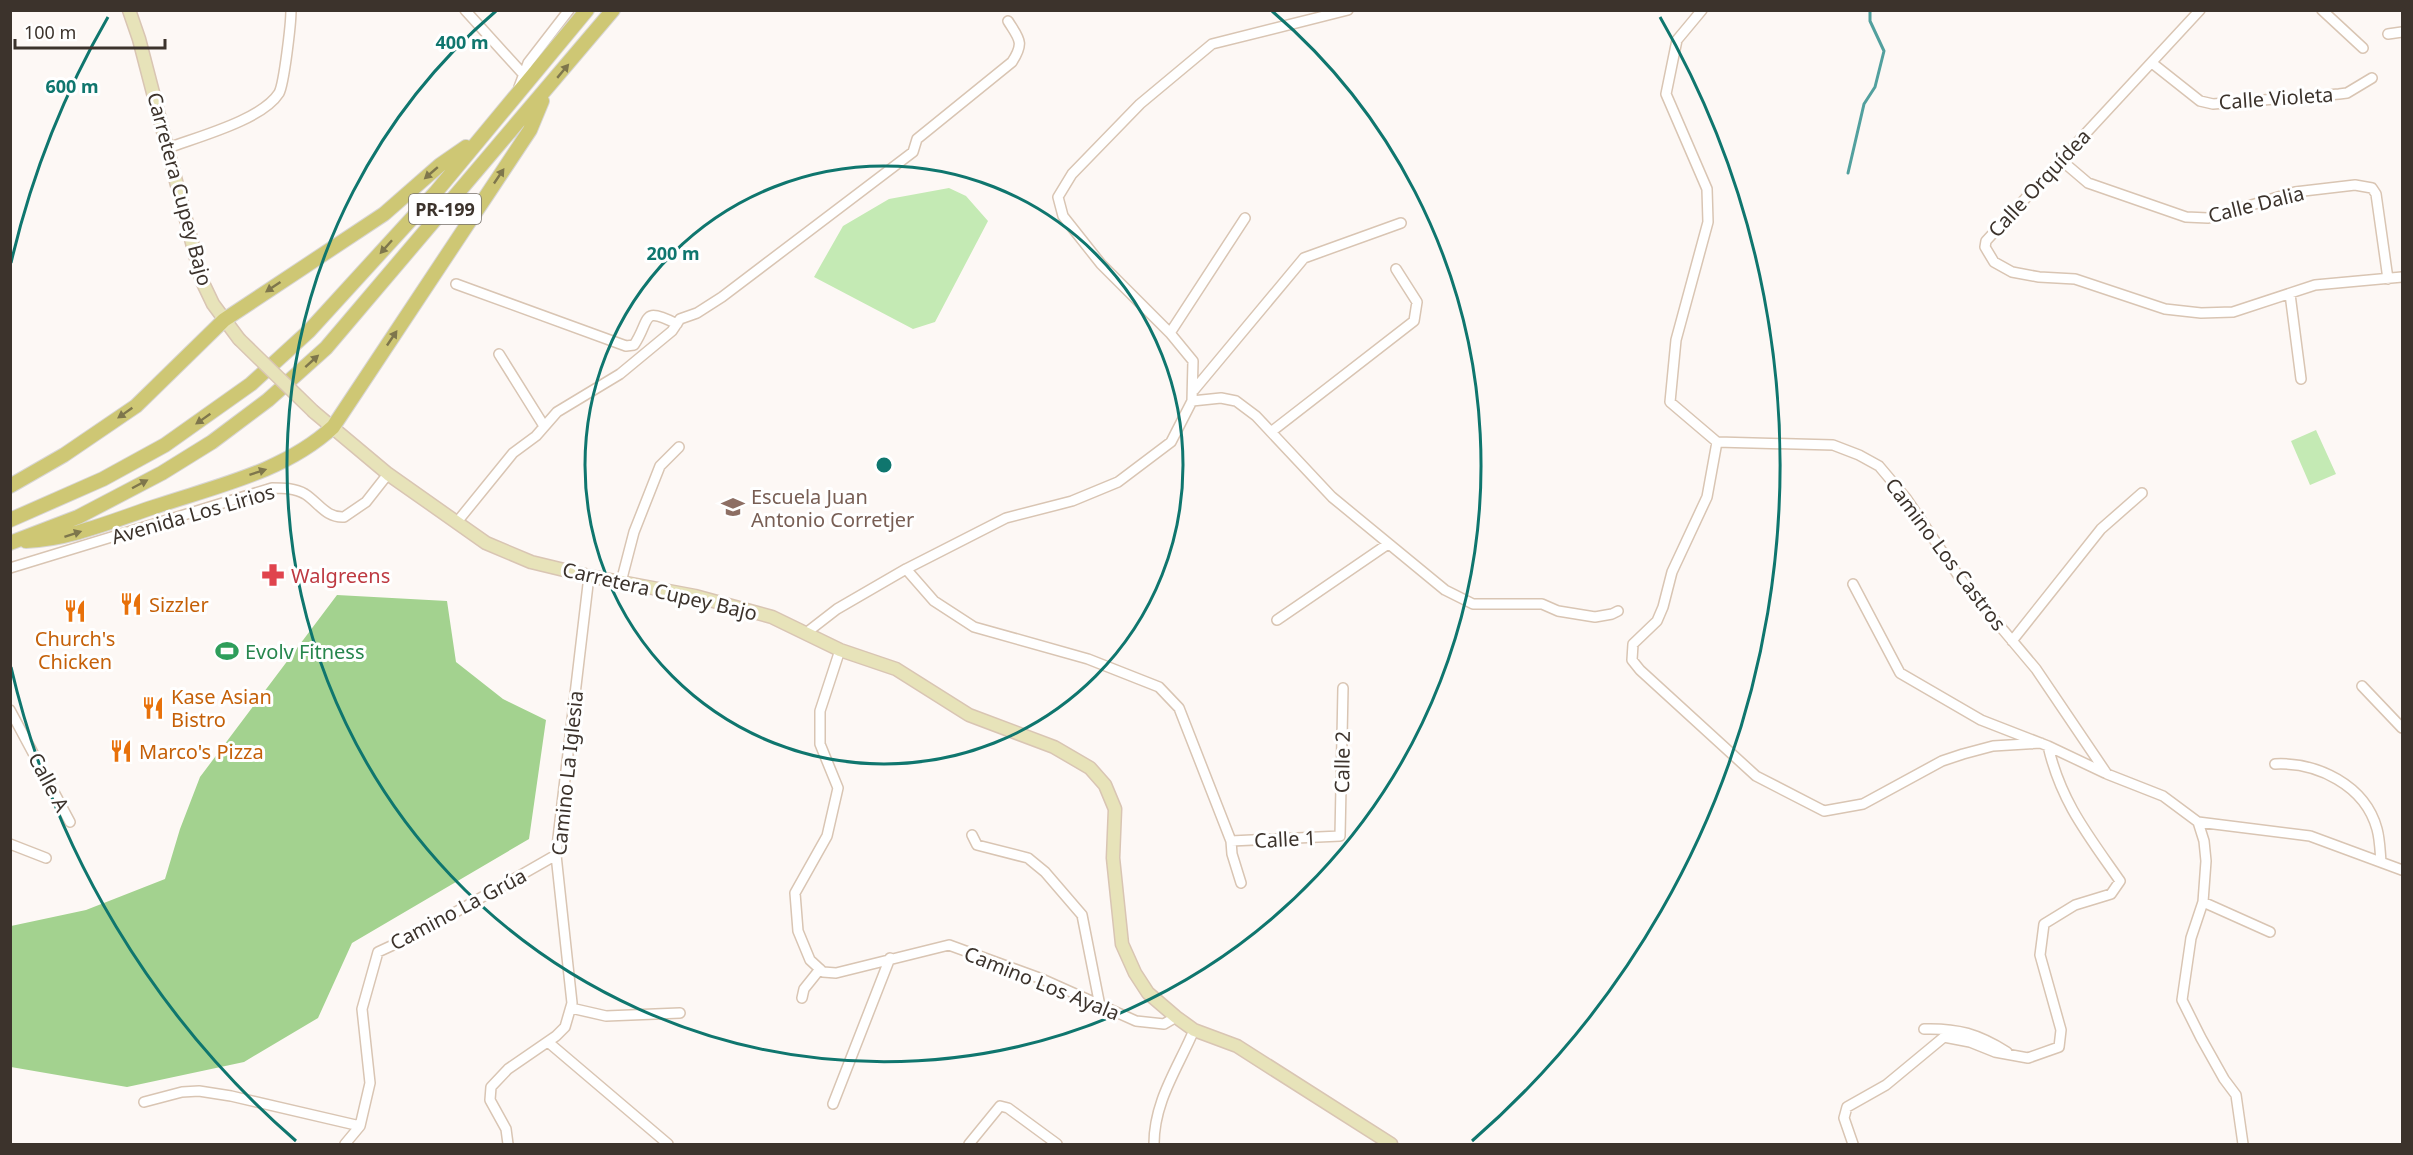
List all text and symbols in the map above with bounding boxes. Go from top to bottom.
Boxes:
scale bar [15,12,165,50]
text: 100 m [24,20,76,44]
text: 400 m [435,30,489,54]
one-way arrow [556,63,569,79]
text: 600 m [45,74,99,98]
street label: Calle Violeta [2218,81,2334,115]
street label: Carretera Cupey Bajo [141,89,219,289]
street label: Calle Orquídea [1982,123,2096,243]
one-way arrow [424,166,439,179]
one-way arrow [493,168,504,184]
street label: Calle Dalia [2205,179,2307,229]
road number: PR-199 [409,194,481,224]
one-way arrow [379,239,393,254]
text: 200 m [646,241,700,265]
one-way arrow [265,281,281,293]
one-way arrow [386,330,397,347]
one-way arrow [304,354,319,368]
one-way arrow [117,407,133,418]
one-way arrow [196,413,212,425]
centre of rings [874,455,894,475]
one-way arrow [249,467,267,477]
street label: Camino Los Castros [1880,472,2012,636]
street label: Avenida Los Lirios [108,478,278,550]
one-way arrow [132,479,149,489]
place label: Escuela Juan Antonio Corretjer [751,483,914,533]
school or university icon: Escuela Juan Antonio Corretjer [720,494,746,520]
one-way arrow [64,529,82,538]
street label: Carretera Cupey Bajo [560,555,760,627]
pharmacy icon: Walgreens [260,562,286,588]
place label: Walgreens [291,562,390,589]
restaurant icon: Sizzler [118,591,144,617]
place label: Sizzler [149,591,209,618]
restaurant icon: Church's Chicken [62,598,88,624]
place label: Church's Chicken [35,625,115,675]
sports icon: Evolv Fitness [214,638,240,664]
place label: Evolv Fitness [245,638,364,665]
place label: Kase Asian Bistro [171,683,272,733]
street label: Camino La Iglesia [545,689,589,857]
restaurant icon: Kase Asian Bistro [140,695,166,721]
street label: Calle 2 [1328,731,1356,793]
restaurant icon: Marco's Pizza [108,738,134,764]
place label: Marco's Pizza [139,738,264,765]
street label: Calle A [22,748,76,817]
street label: Calle 1 [1253,824,1317,854]
street label: Camino La Grúa [385,862,531,956]
street label: Camino Los Ayala [960,940,1124,1026]

